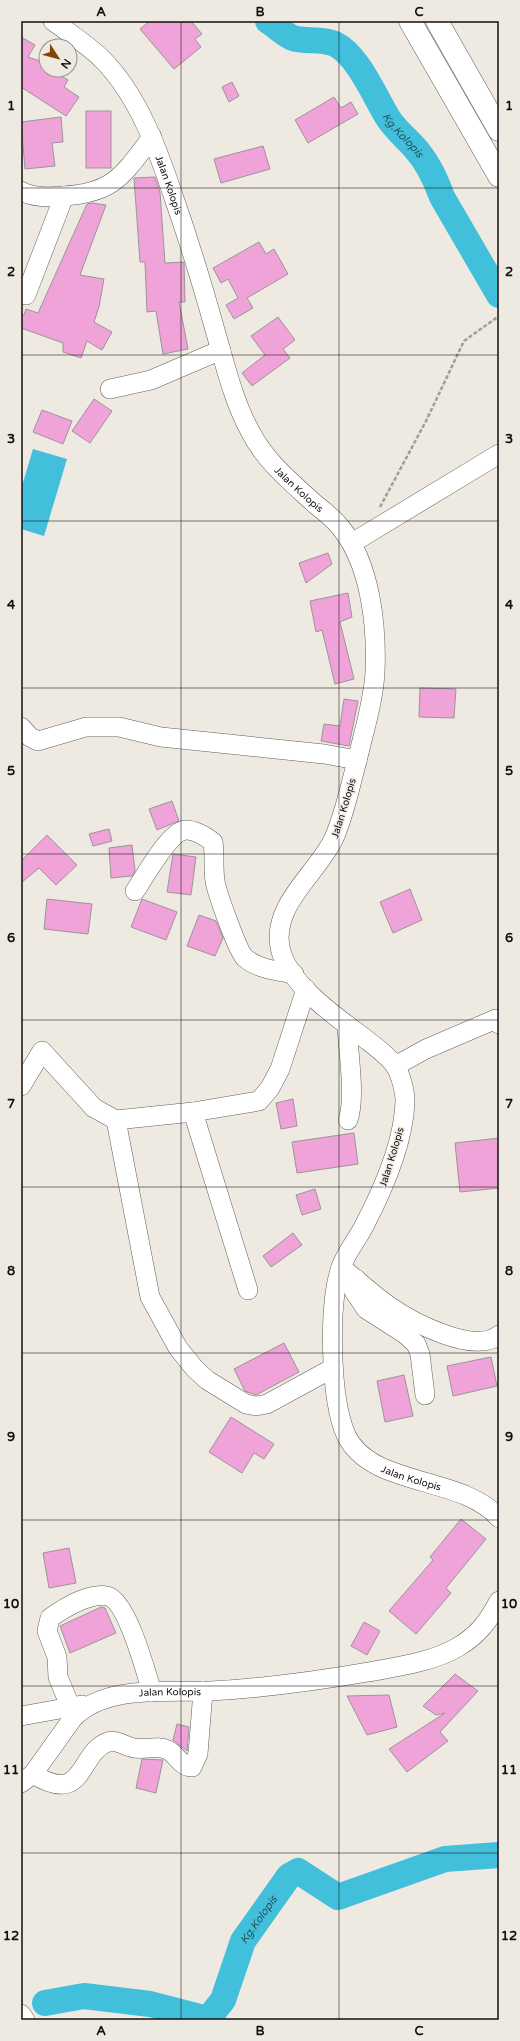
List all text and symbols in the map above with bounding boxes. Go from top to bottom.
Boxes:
text: A [96,4,106,20]
text: B [255,4,265,20]
text: C [414,4,424,20]
north arrow [38,38,78,78]
text: N [58,56,74,71]
text: 1 [7,98,15,114]
text: 1 [505,98,513,114]
water label: Kg.Kolopis [379,111,427,161]
street label: Jalan Kolopis [152,154,184,217]
text: 2 [7,264,15,280]
text: 2 [505,264,513,280]
text: 3 [7,431,15,447]
text: 3 [505,431,513,447]
street label: Jalan Kolopis [272,464,326,515]
text: 4 [7,597,16,613]
text: 4 [505,597,514,613]
text: 5 [7,763,15,779]
text: 5 [505,763,513,779]
street label: Jalan Kolopis [329,777,359,840]
text: 6 [7,930,15,946]
text: 6 [505,930,513,946]
text: 7 [7,1096,15,1112]
text: 7 [505,1096,513,1112]
street label: Jalan Kolopis [377,1126,407,1189]
text: 8 [7,1263,15,1279]
text: 8 [505,1263,513,1279]
text: 9 [7,1429,15,1445]
text: 9 [505,1429,513,1445]
street label: Jalan Kolopis [379,1463,443,1494]
text: 10 [3,1596,19,1612]
text: 10 [501,1596,517,1612]
street label: Jalan Kolopis [138,1686,201,1699]
text: 11 [3,1762,19,1778]
text: 11 [501,1762,517,1778]
water label: Kg.Kolopis [237,1893,281,1946]
text: 12 [3,1928,19,1944]
text: 12 [501,1928,517,1944]
text: A [96,2023,106,2039]
text: B [255,2023,265,2039]
text: C [414,2023,424,2039]

